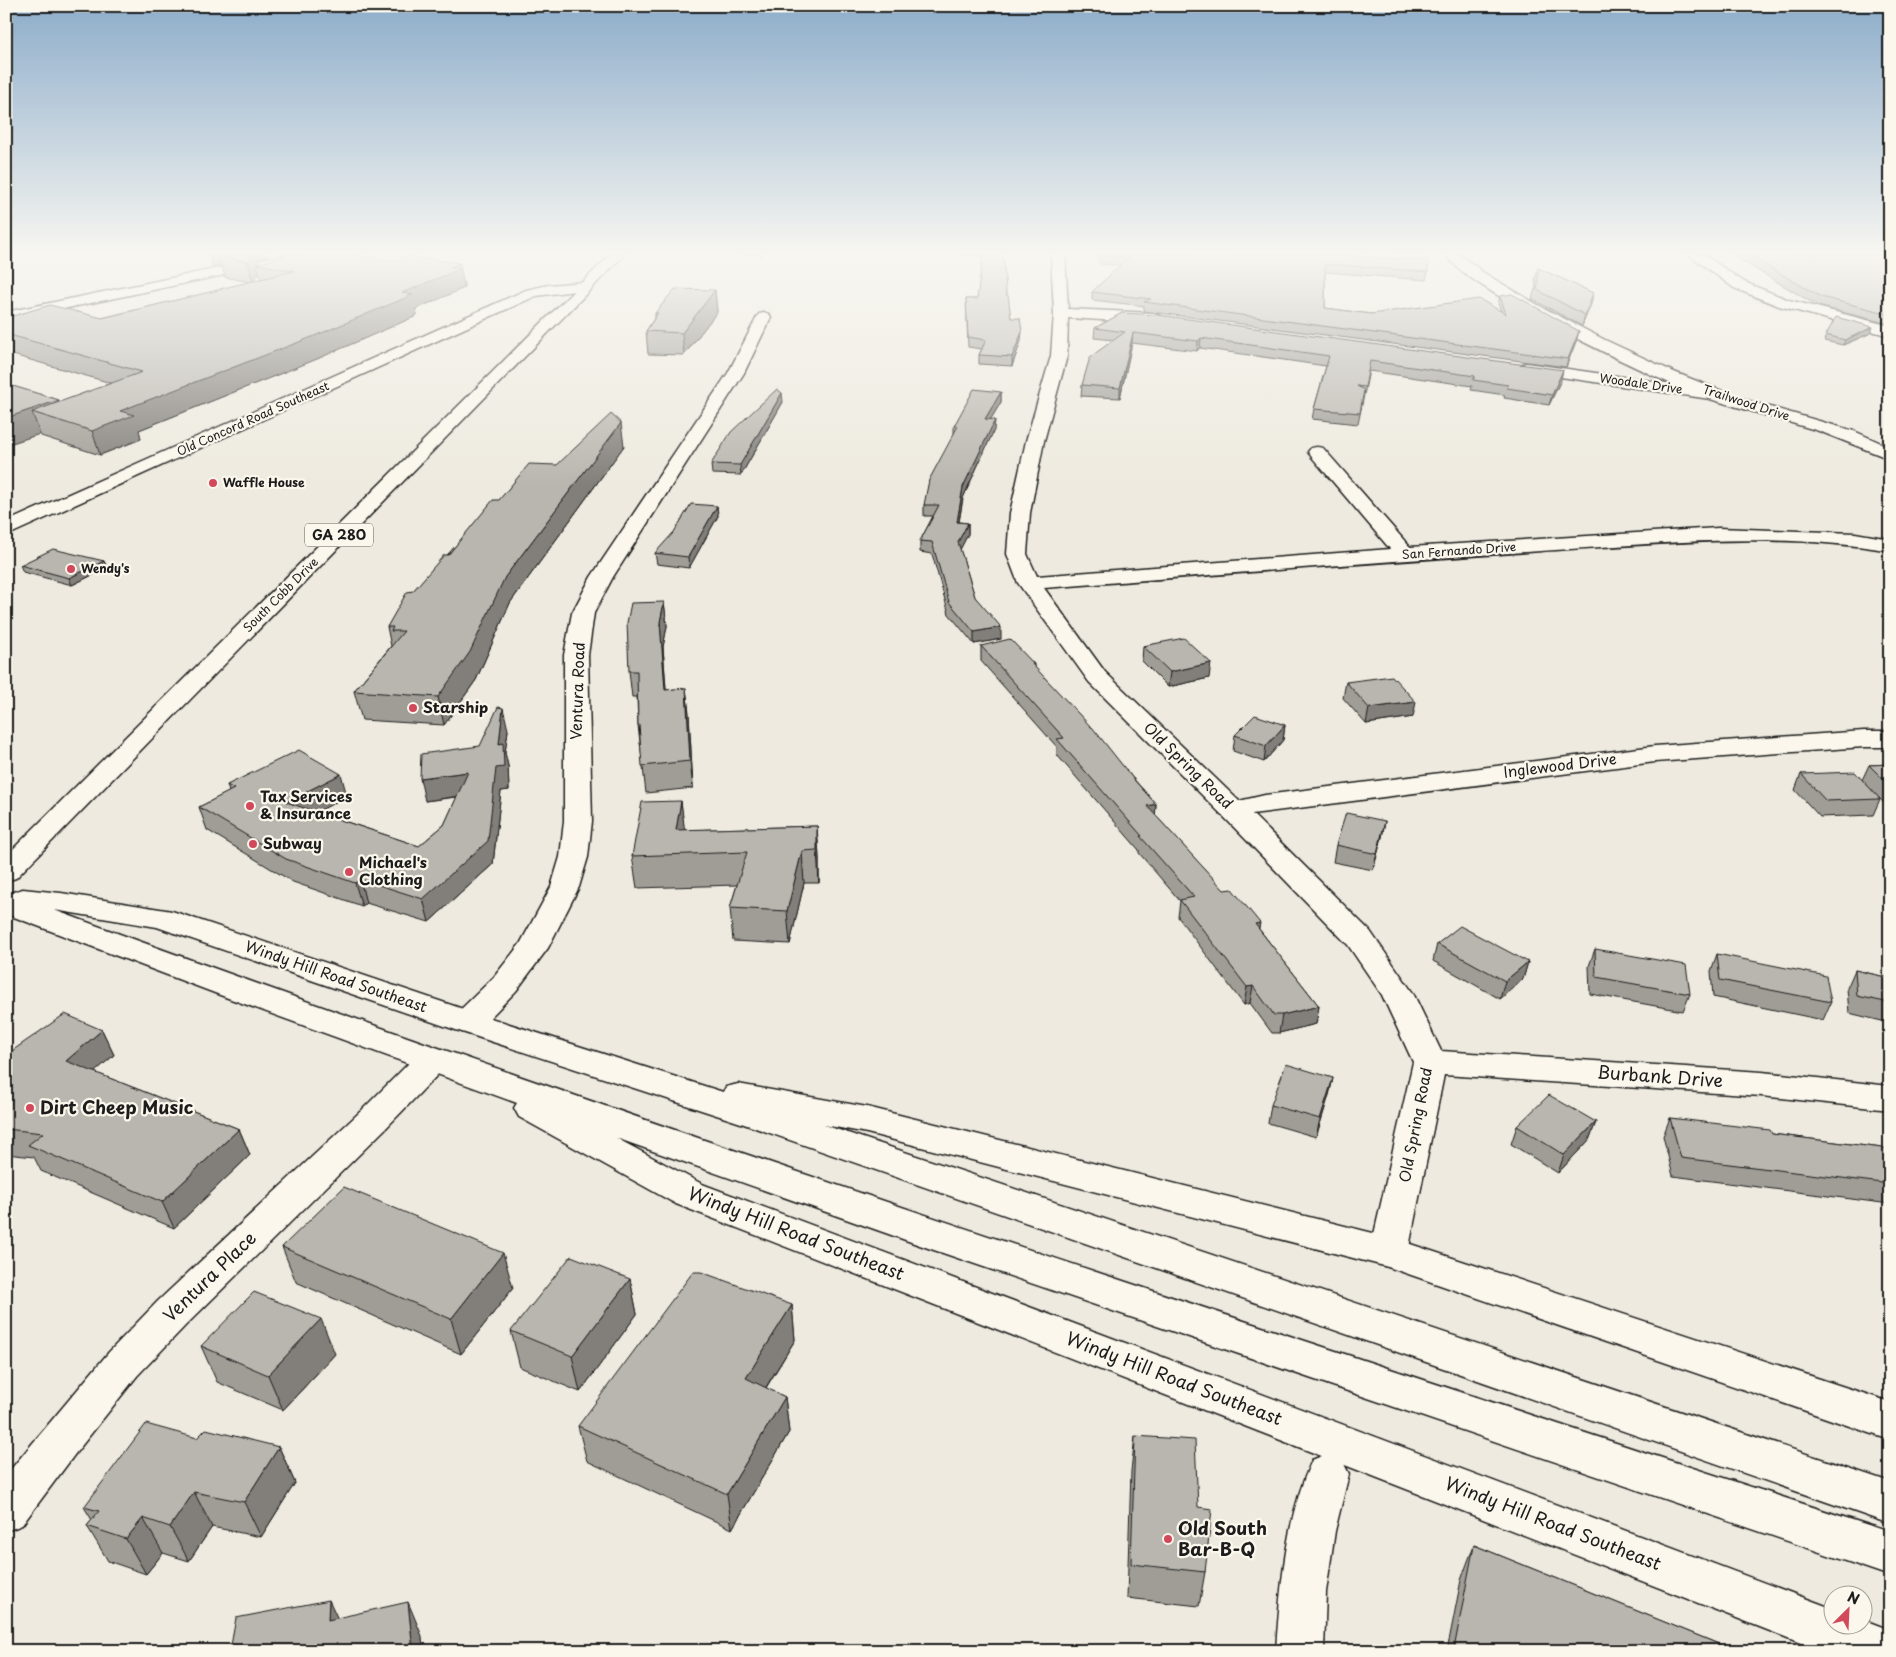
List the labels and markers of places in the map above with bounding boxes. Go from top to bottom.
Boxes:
place label: Waffle House [223,473,305,491]
marker: Waffle House [207,477,219,489]
place label: Wendy's [81,559,130,577]
marker: Wendy's [65,563,77,575]
place label: Starship [423,695,488,718]
marker: Starship [407,702,419,714]
place label: Tax Services & Insurance [260,784,352,824]
marker: Tax Services & Insurance [244,800,256,812]
place label: Subway [263,831,322,854]
marker: Subway [247,838,259,850]
place label: Michael's Clothing [359,850,427,890]
marker: Michael's Clothing [343,866,355,878]
place label: Dirt Cheep Music [40,1093,194,1120]
marker: Dirt Cheep Music [24,1102,36,1114]
place label: Old South Bar-B-Q [1178,1514,1267,1562]
marker: Old South Bar-B-Q [1162,1533,1174,1545]

